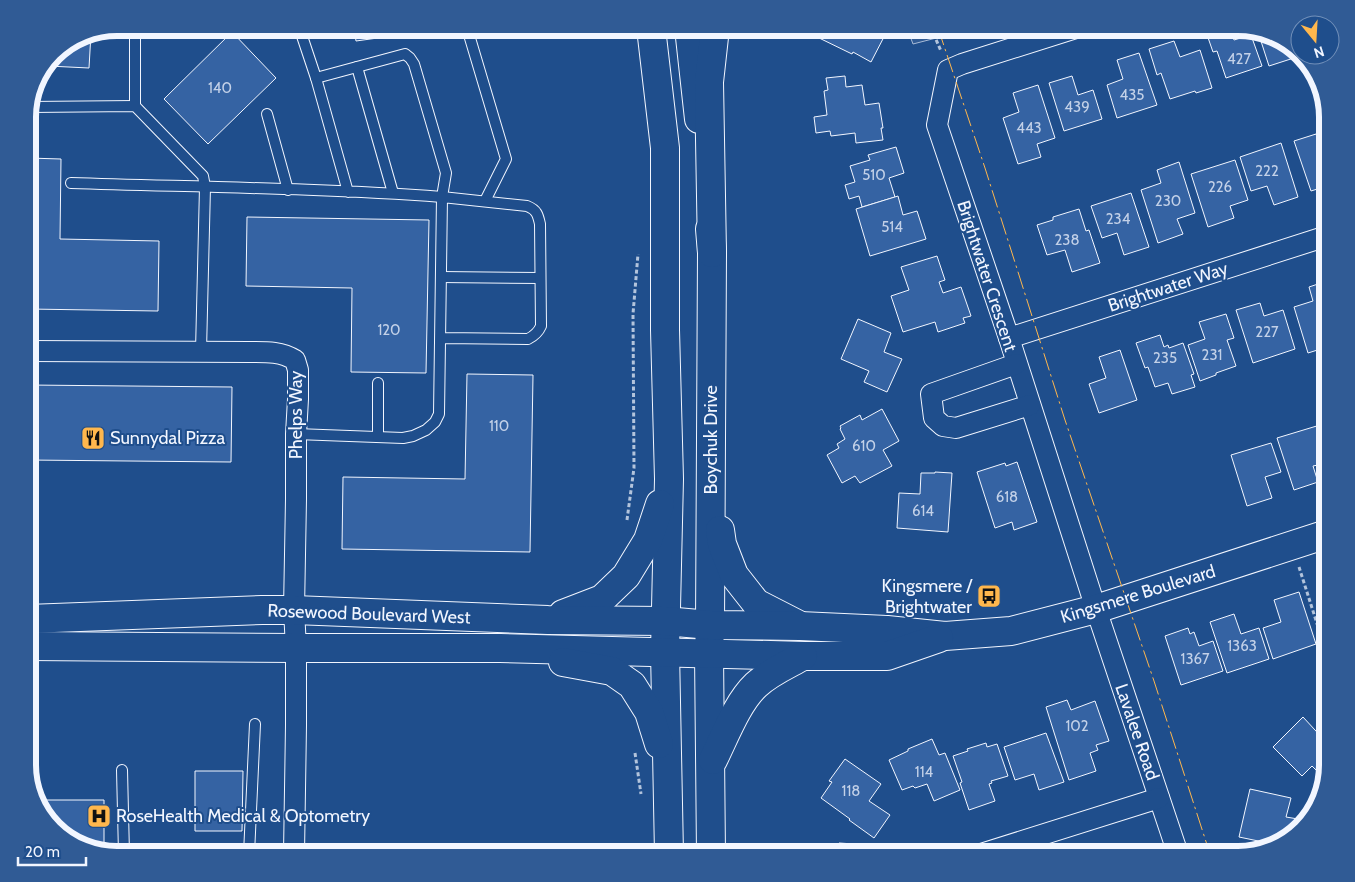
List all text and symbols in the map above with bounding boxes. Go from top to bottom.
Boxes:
north arrow [1290,15,1340,65]
text: N [1312,42,1327,62]
house number: 427 [1227,50,1251,68]
house number: 140 [208,79,232,97]
house number: 435 [1120,86,1144,104]
house number: 439 [1064,98,1090,116]
house number: 443 [1016,119,1042,137]
house number: 222 [1255,162,1279,180]
house number: 510 [862,166,886,184]
house number: 226 [1208,178,1232,196]
house number: 230 [1155,192,1181,210]
street label: Brightwater Crescent [952,198,1022,354]
house number: 234 [1106,210,1131,228]
house number: 514 [881,218,903,236]
house number: 238 [1054,231,1080,249]
street label: Brightwater Way [1105,257,1231,317]
house number: 120 [377,321,401,339]
house number: 227 [1255,323,1279,341]
house number: 231 [1202,346,1222,364]
house number: 235 [1153,349,1177,367]
street label: Phelps Way [285,371,307,459]
street label: Boychuk Drive [700,385,722,495]
house number: 110 [489,417,509,435]
restaurant icon: Sunnydal Pizza [80,425,106,451]
place label: Sunnydal Pizza [110,427,226,449]
house number: 610 [852,437,876,455]
house number: 618 [996,488,1018,506]
house number: 614 [912,502,934,520]
street label: Kingsmere Boulevard [1058,560,1218,628]
place label: Kingsmere / Brightwater [882,575,973,618]
bus stop icon: Kingsmere / Brightwater [976,583,1002,609]
street label: Rosewood Boulevard West [267,599,471,629]
house number: 1363 [1227,637,1257,655]
house number: 1367 [1181,650,1210,668]
street label: Lavalee Road [1110,681,1164,783]
house number: 102 [1065,717,1089,735]
house number: 114 [915,763,934,781]
house number: 118 [842,782,860,800]
hospital icon: RoseHealth Medical & Optometry [86,803,112,829]
place label: RoseHealth Medical & Optometry [116,805,370,827]
scale bar [18,834,85,866]
text: 20 m [25,843,60,861]

